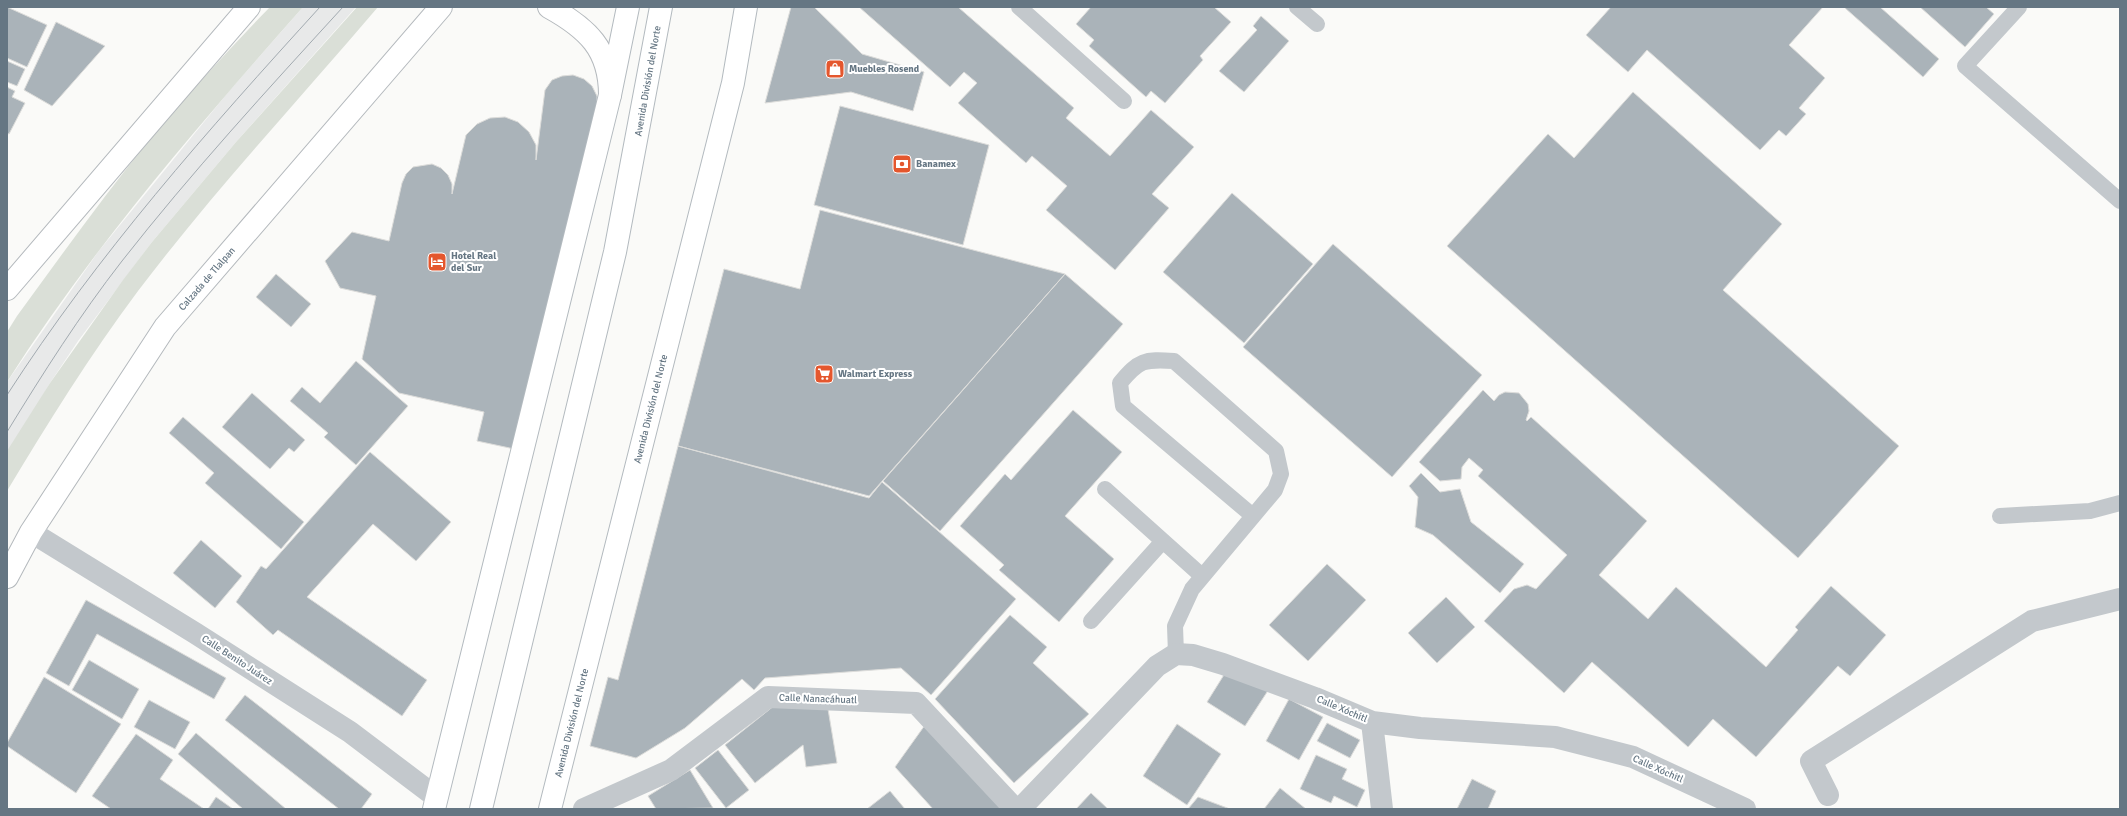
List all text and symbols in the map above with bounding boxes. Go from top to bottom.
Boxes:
street label: Avenida División del Norte [632,25,664,137]
shop icon: Muebles Rosend [824,58,846,80]
place label: Muebles Rosend [849,63,920,75]
bank icon: Banamex [891,153,913,175]
place label: Banamex [916,158,956,170]
street label: Calzada de Tlalpan [176,245,238,313]
place label: Hotel Real del Sur [451,250,496,274]
hotel icon: Hotel Real del Sur [426,251,448,273]
street label: Avenida División del Norte [632,353,670,465]
supermarket icon: Walmart Express [813,363,835,385]
place label: Walmart Express [838,368,913,380]
street label: Calle Benito Juárez [199,633,275,688]
street label: Avenida División del Norte [553,667,591,779]
street label: Calle Nanacáhuatl [779,692,857,706]
street label: Calle Xóchitl [1315,693,1369,725]
street label: Calle Xóchitl [1631,753,1685,785]

